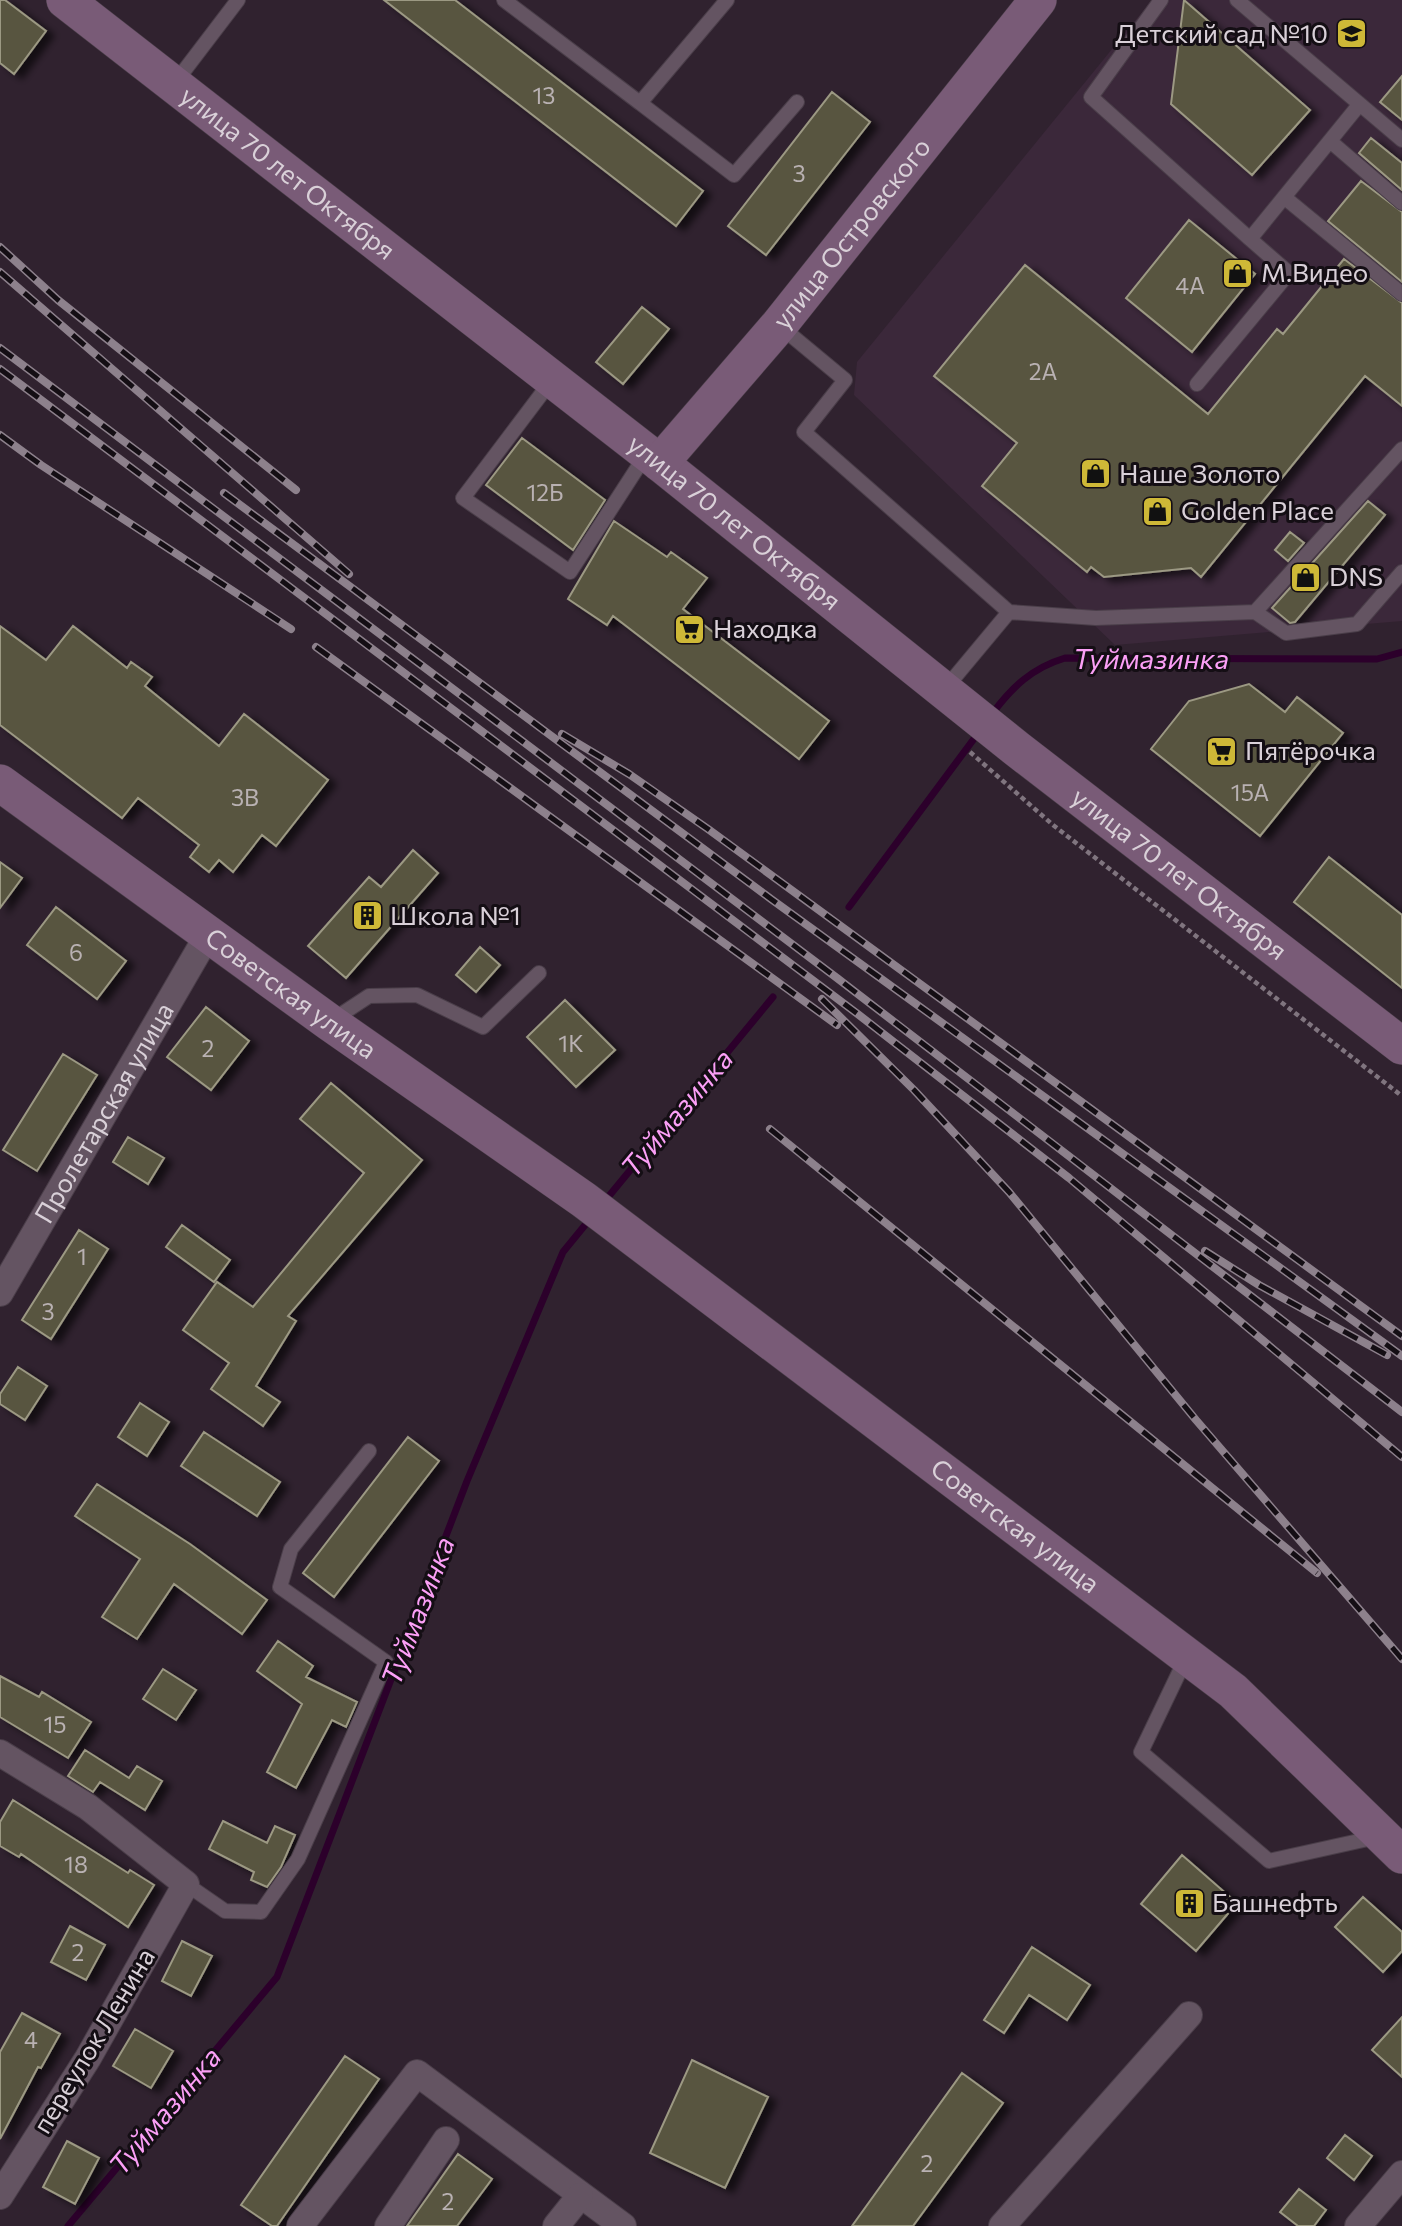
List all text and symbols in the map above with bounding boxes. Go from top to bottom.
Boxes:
place label: Детский сад №10 [1115,17,1328,48]
school or university icon: Детский сад №10 [1334,17,1368,51]
street label: улица 70 лет Октября [175,79,402,265]
house number: 13 [533,81,555,109]
street label: улица Островского [765,131,936,334]
house number: 3 [792,159,806,187]
shop icon: М.Видео [1221,256,1255,290]
place label: М.Видео [1261,256,1368,287]
house number: 4А [1175,271,1205,299]
house number: 2А [1029,357,1057,385]
street label: улица 70 лет Октября [622,427,848,616]
shop icon: Наше Золото [1079,457,1113,491]
place label: Наше Золото [1119,457,1280,488]
house number: 12Б [526,478,564,506]
shop icon: Golden Place [1141,494,1175,528]
place label: Golden Place [1181,494,1334,525]
shop icon: DNS [1289,560,1323,594]
place label: DNS [1329,560,1383,591]
supermarket icon: Находка [673,612,707,646]
place label: Находка [713,612,817,643]
water label: Туймазинка [1073,641,1229,675]
supermarket icon: Пятёрочка [1205,734,1239,768]
place label: Пятёрочка [1245,734,1376,765]
house number: 15А [1231,778,1269,806]
street label: улица 70 лет Октября [1066,780,1294,966]
house number: 3В [231,783,259,811]
building icon: Школа №1 [350,899,384,933]
place label: Школа №1 [390,899,521,930]
street label: Советская улица [200,921,383,1064]
house number: 6 [69,938,83,966]
street label: Пролетарская улица [27,997,179,1228]
house number: 1К [558,1029,584,1057]
house number: 2 [202,1034,214,1062]
water label: Туймазинка [613,1042,739,1183]
house number: 1 [77,1242,87,1270]
house number: 3 [41,1297,55,1325]
street label: Советская улица [926,1451,1106,1598]
water label: Туймазинка [373,1532,461,1690]
house number: 15 [43,1710,67,1738]
house number: 18 [64,1850,88,1878]
building icon: Башнефть [1172,1886,1206,1920]
place label: Башнефть [1212,1886,1338,1917]
house number: 2 [72,1938,84,1966]
street label: переулок Ленина [25,1942,160,2138]
house number: 4 [24,2025,38,2053]
water label: Туймазинка [101,2040,227,2181]
house number: 2 [921,2149,933,2177]
house number: 2 [442,2187,454,2215]

